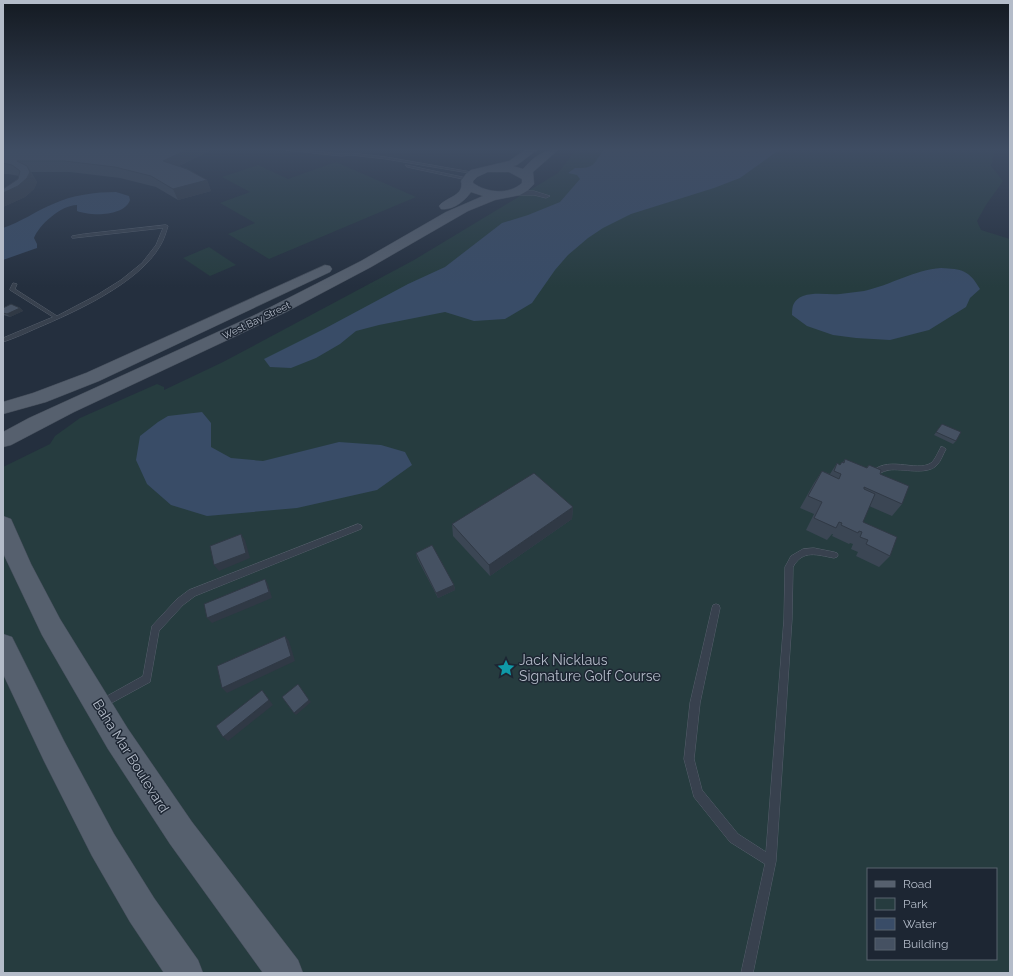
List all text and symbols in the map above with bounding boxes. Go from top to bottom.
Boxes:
street label: West Bay Street [221,299,292,342]
place label: Jack Nicklaus Signature Golf Course [519,652,661,684]
place icon: Jack Nicklaus Signature Golf Course [496,658,516,678]
street label: Baha Mar Boulevard [90,696,172,816]
legend [867,868,997,960]
text: Road [903,877,932,891]
text: Park [903,897,928,911]
text: Water [903,917,937,931]
text: Building [903,937,949,951]

